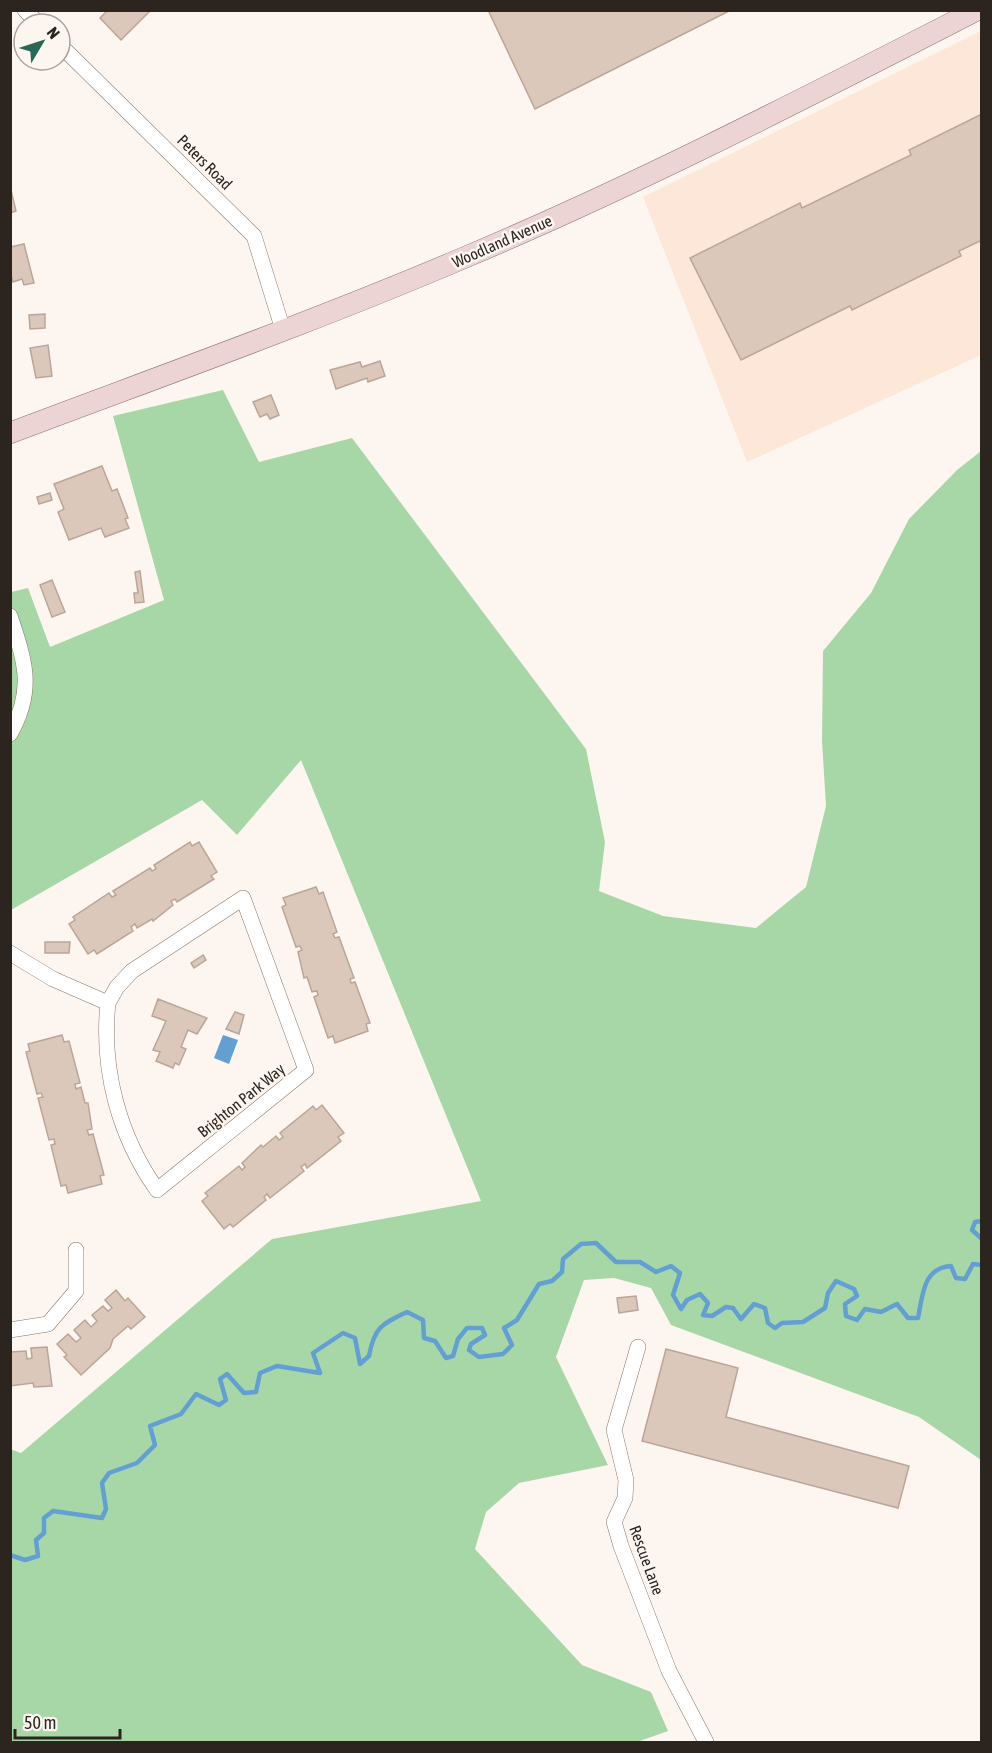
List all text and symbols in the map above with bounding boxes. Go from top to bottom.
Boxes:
north arrow [12,12,72,72]
text: N [44,23,64,42]
street label: Peters Road [174,131,236,193]
street label: Woodland Avenue [449,211,555,271]
street label: Brighton Park Way [194,1059,289,1141]
street label: Rescue Lane [626,1523,668,1597]
scale bar [15,1702,120,1740]
text: 50 m [24,1712,56,1733]

